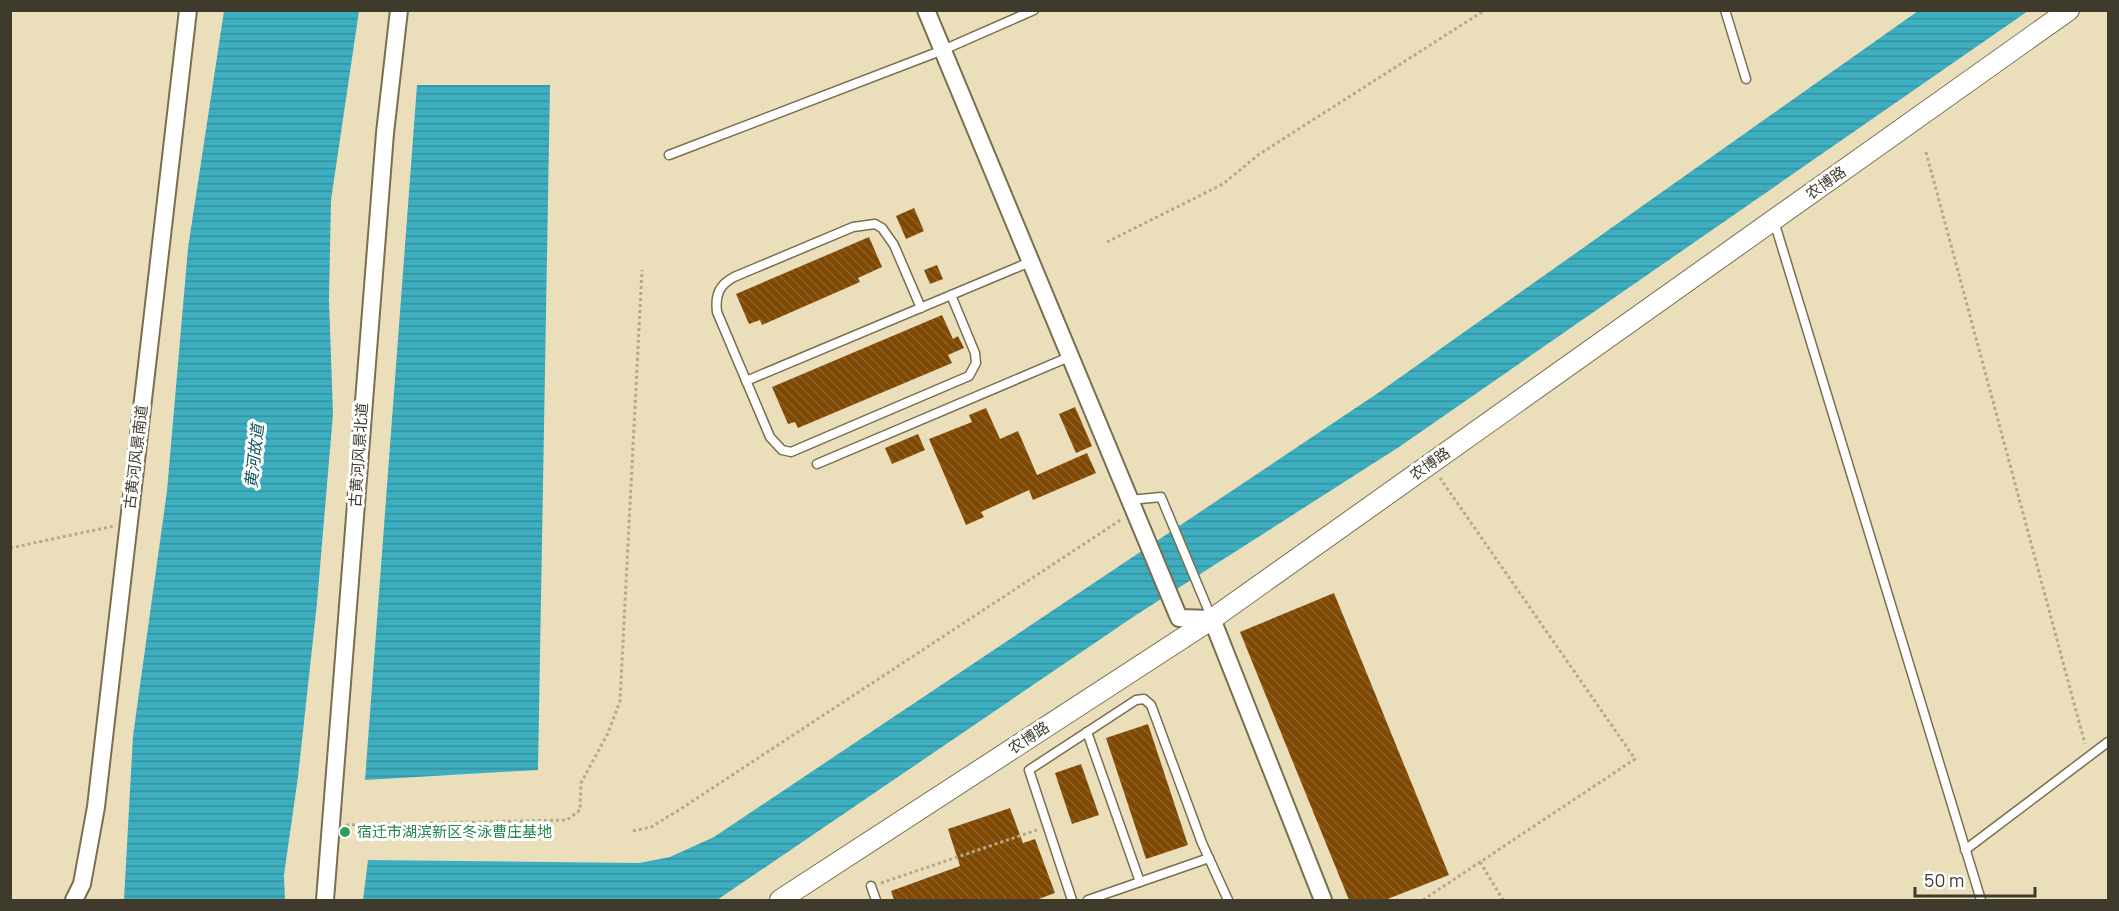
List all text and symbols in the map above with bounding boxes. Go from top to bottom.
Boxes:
street label: 农博路 [1801,161,1850,204]
street label: 古黄河风景北道 [344,402,373,508]
street label: 古黄河风景南道 [119,404,152,510]
water label: 黄河故道 [240,421,268,489]
street label: 农博路 [1405,442,1454,485]
street label: 农博路 [1004,717,1053,759]
place label: 宿迁市湖滨新区冬泳曹庄基地 [357,821,552,842]
marker: 宿迁市湖滨新区冬泳曹庄基地 [338,825,352,839]
scale bar [1915,860,2035,898]
text: 50 m [1924,868,1964,892]

